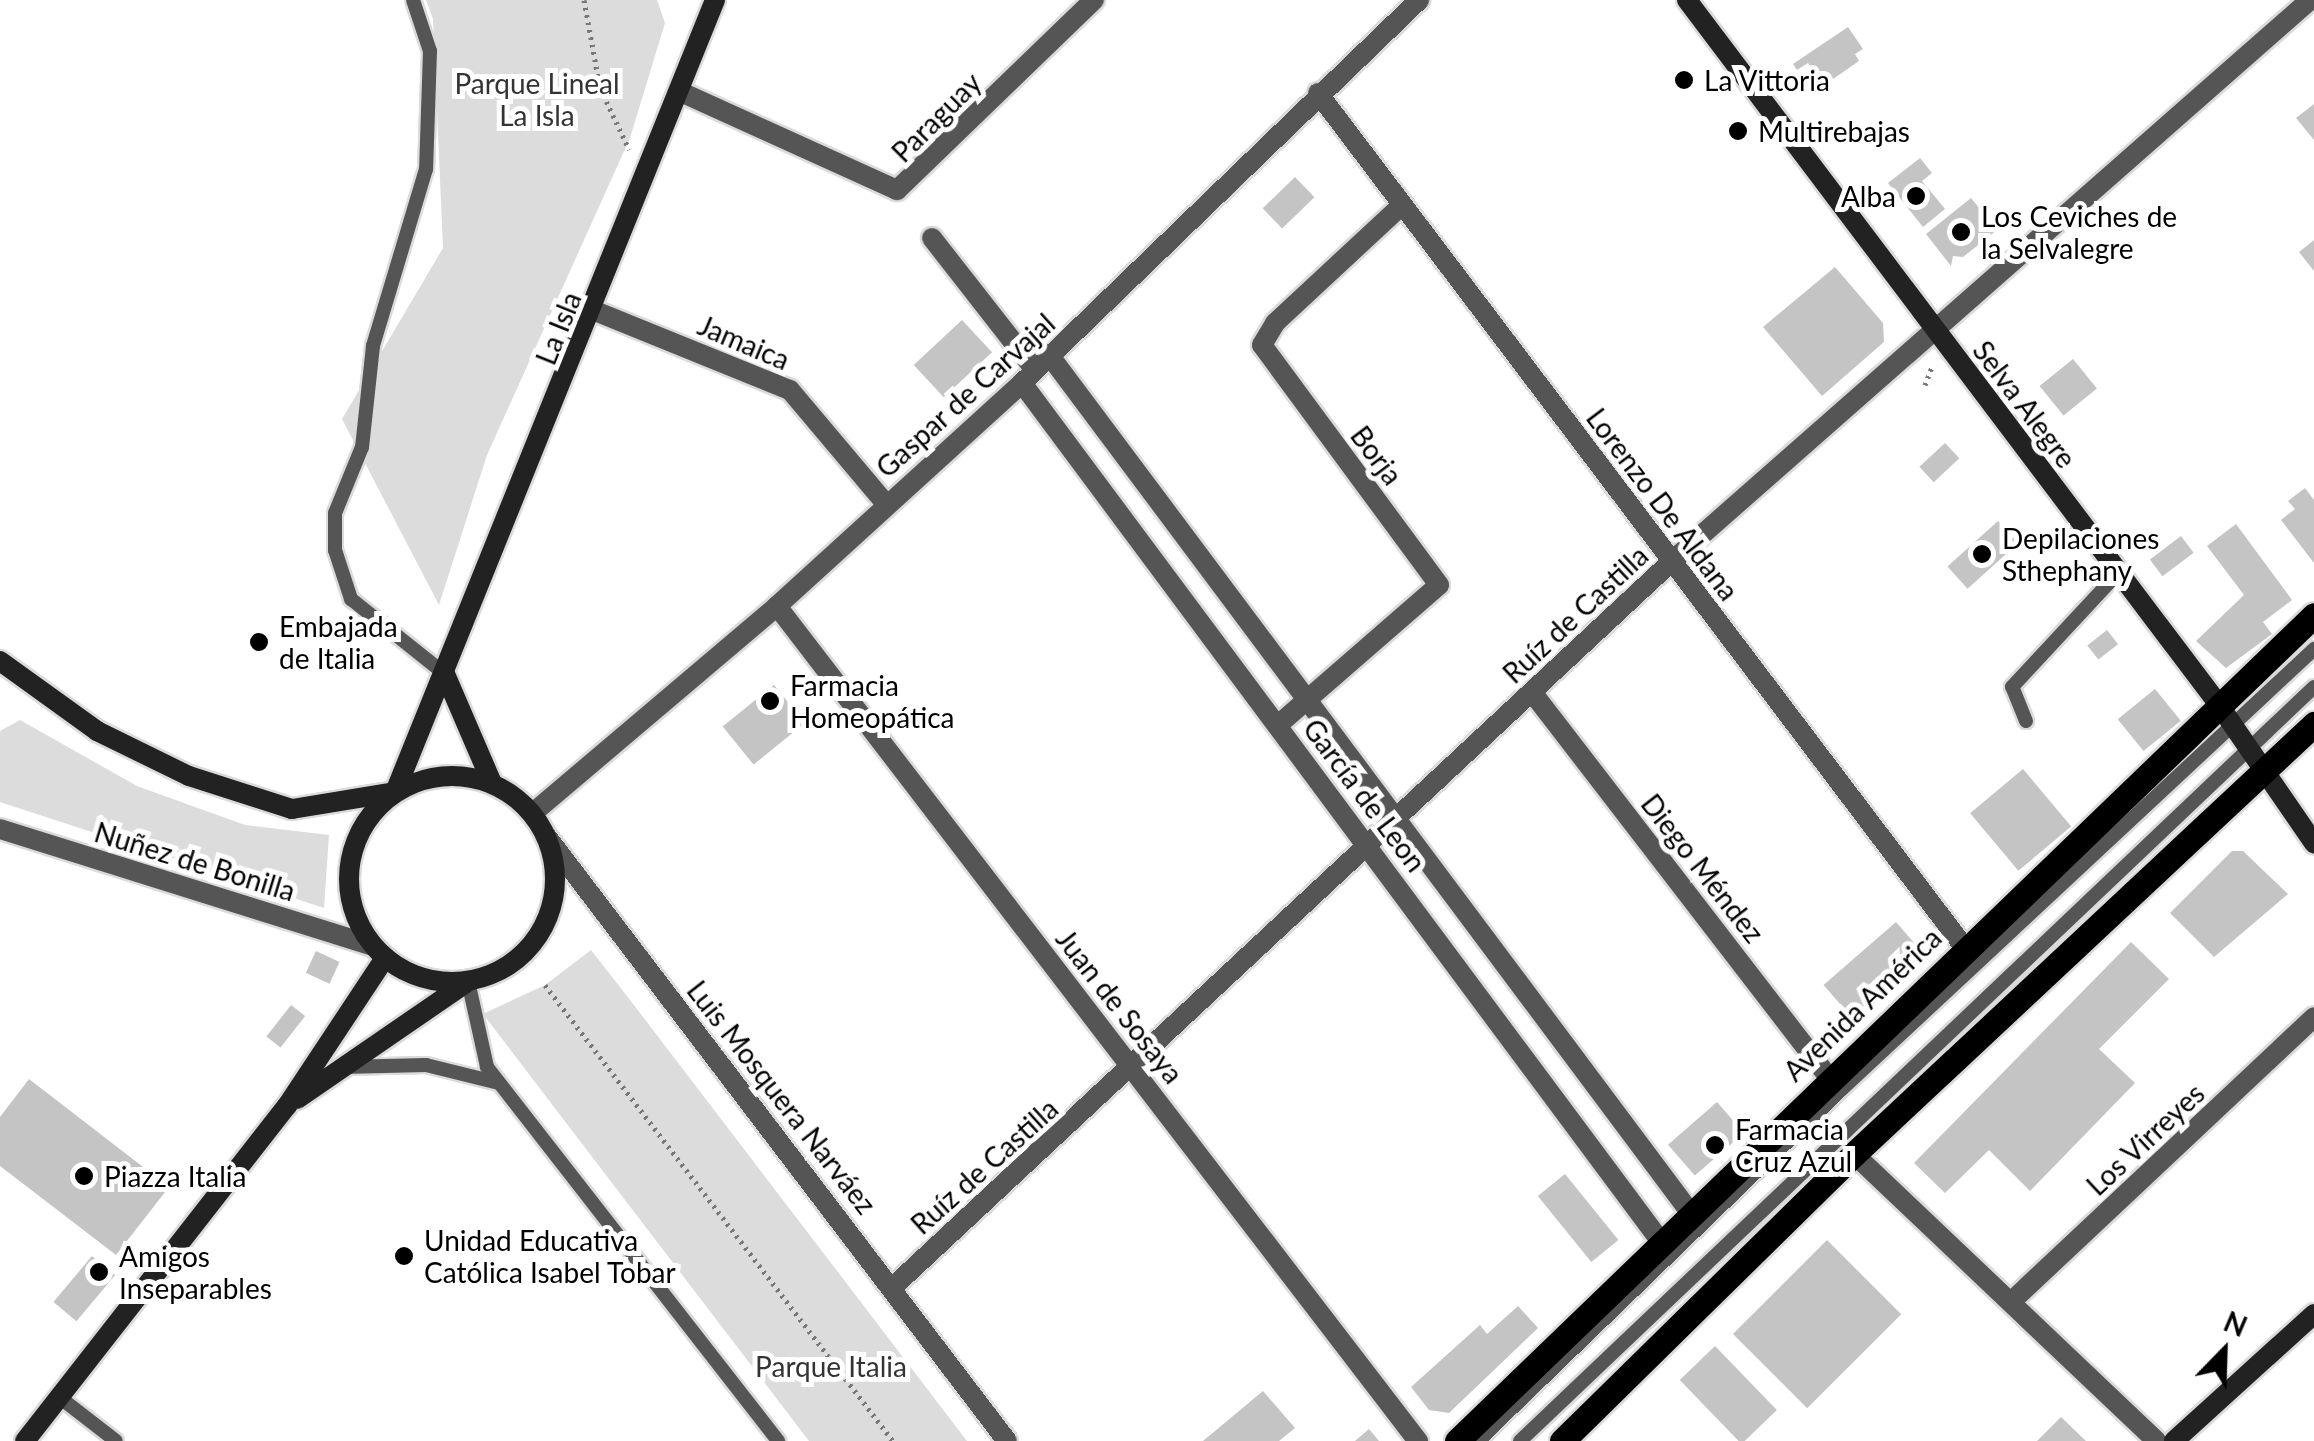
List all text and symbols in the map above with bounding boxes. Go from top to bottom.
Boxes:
place label: La Vittoria [1704,63,1831,97]
street label: Paraguay [884,65,988,169]
park label: Parque Lineal La Isla [454,66,620,132]
marker: La Vittoria [1673,69,1695,91]
place label: Multirebajas [1758,114,1910,148]
marker: Multirebajas [1727,120,1749,142]
place label: Alba [1841,179,1896,213]
marker: Alba [1905,185,1927,207]
place label: Los Ceviches de la Selvalegre [1981,199,2177,265]
marker: Los Ceviches de la Selvalegre [1950,221,1972,243]
street label: La Isla [528,287,588,369]
street label: Gaspar de Carvajal [869,306,1061,484]
street label: Jamaica [693,308,795,376]
street label: Selva Alegre [1966,334,2084,474]
street label: Lorenzo De Aldana [1580,401,1746,607]
street label: Borja [1344,419,1410,491]
place label: Depilaciones Sthephany [2002,521,2159,587]
street label: Ruíz de Castilla [1496,538,1654,690]
marker: Depilaciones Sthephany [1971,543,1993,565]
place label: Embajada de Italia [279,609,398,675]
marker: Embajada de Italia [248,631,270,653]
place label: Farmacia Homeopática [790,668,954,734]
marker: Farmacia Homeopática [759,690,781,712]
street label: García de Leon [1297,712,1433,878]
street label: Diego Méndez [1635,787,1771,949]
street label: Nuñez de Bonilla [91,815,299,907]
street label: Avenida América [1776,920,1948,1088]
street label: Juan de Sosaya [1049,922,1191,1090]
street label: Luis Mosquera Narváez [681,974,883,1220]
street label: Los Virreyes [2079,1076,2211,1202]
street label: Ruíz de Castilla [904,1091,1064,1241]
place label: Farmacia Cruz Azul [1735,1112,1853,1178]
marker: Farmacia Cruz Azul [1704,1134,1726,1156]
place label: Piazza Italia [104,1159,246,1193]
marker: Piazza Italia [73,1165,95,1187]
place label: Unidad Educativa Católica Isabel Tobar [424,1223,677,1289]
place label: Amigos Inseparables [119,1239,272,1305]
marker: Unidad Educativa Católica Isabel Tobar [393,1245,415,1267]
marker: Amigos Inseparables [88,1261,110,1283]
north arrow [2174,1301,2274,1401]
text: N [2219,1304,2252,1343]
park label: Parque Italia [755,1349,907,1383]

